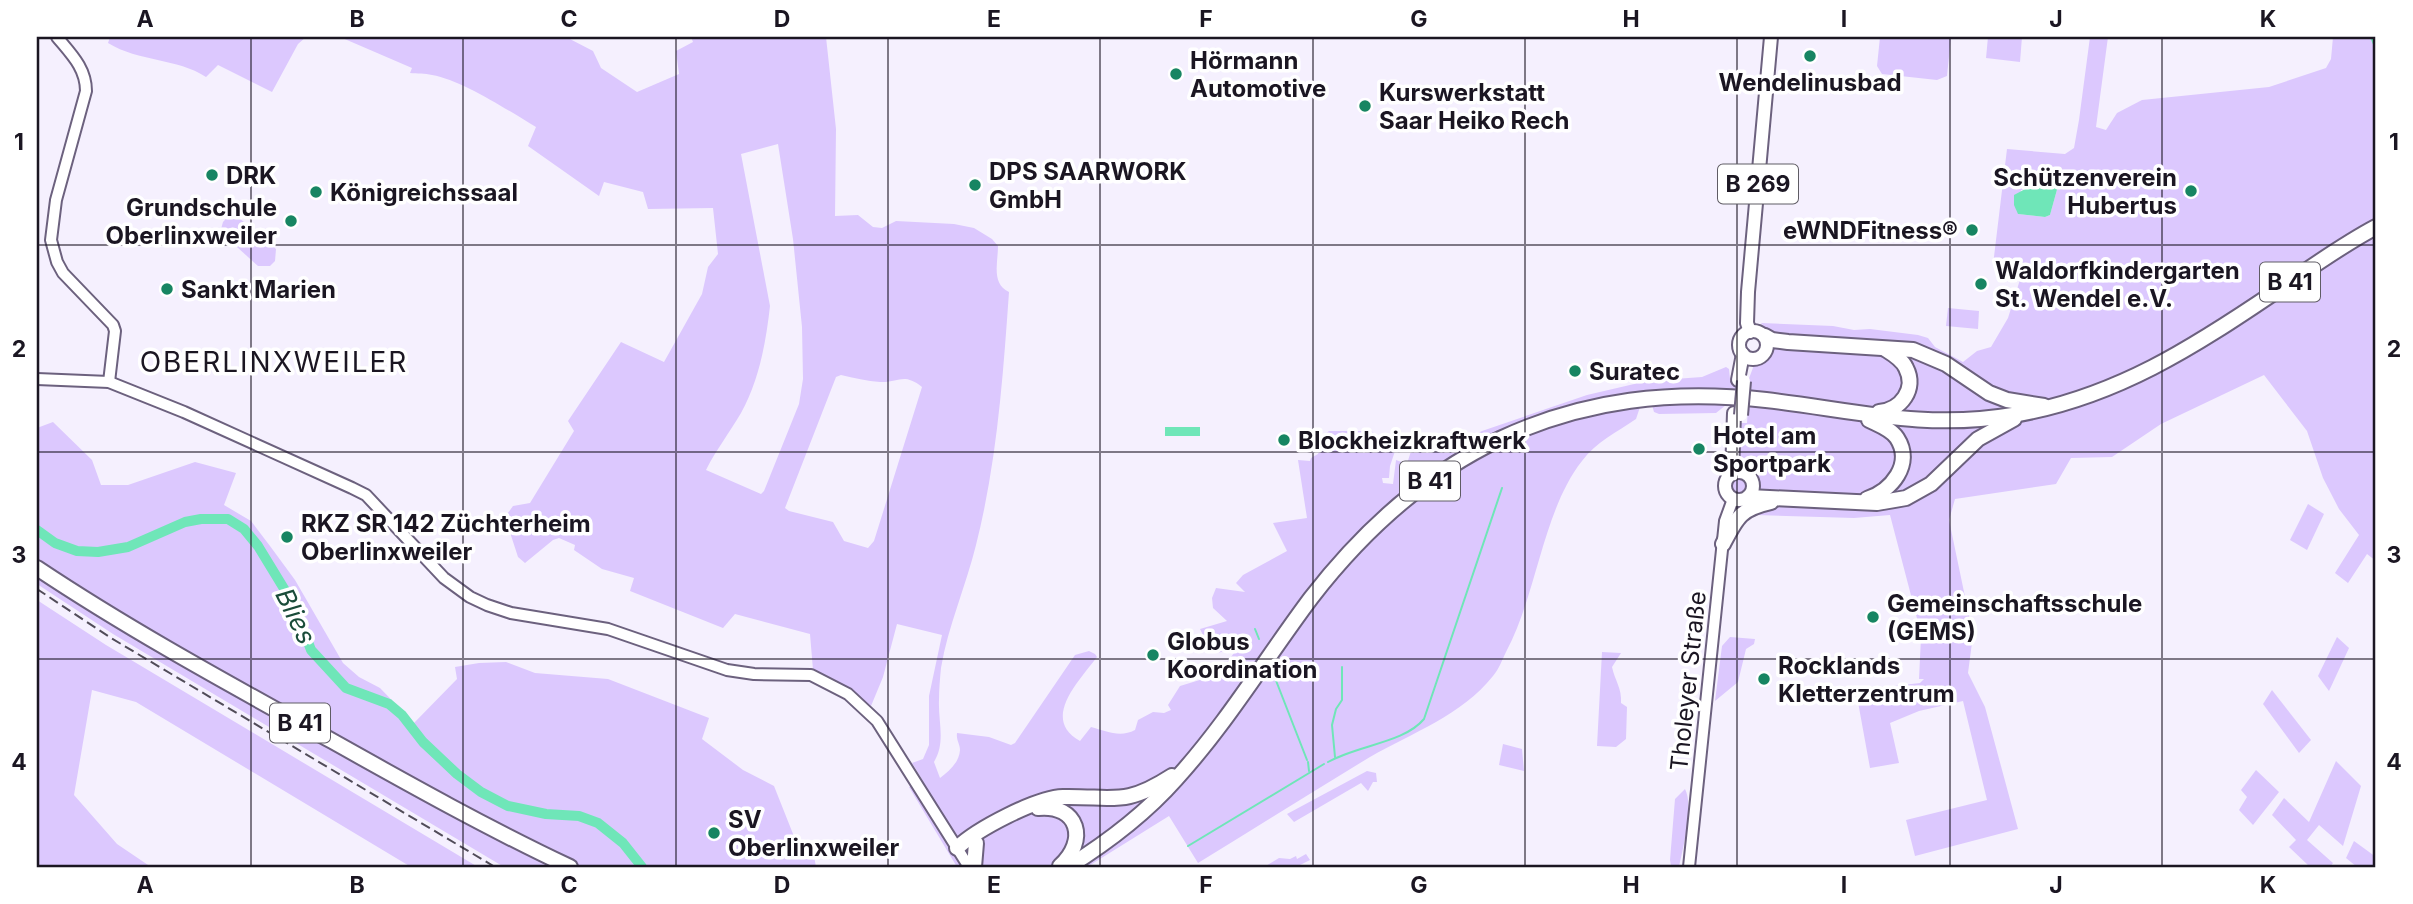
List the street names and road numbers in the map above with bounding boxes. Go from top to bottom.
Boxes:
road number: B 269 [1718,164,1798,204]
road number: B 41 [2260,262,2320,302]
road number: B 41 [1400,461,1460,500]
street label: Tholeyer Straße [1664,590,1712,772]
road number: B 41 [270,704,330,743]

